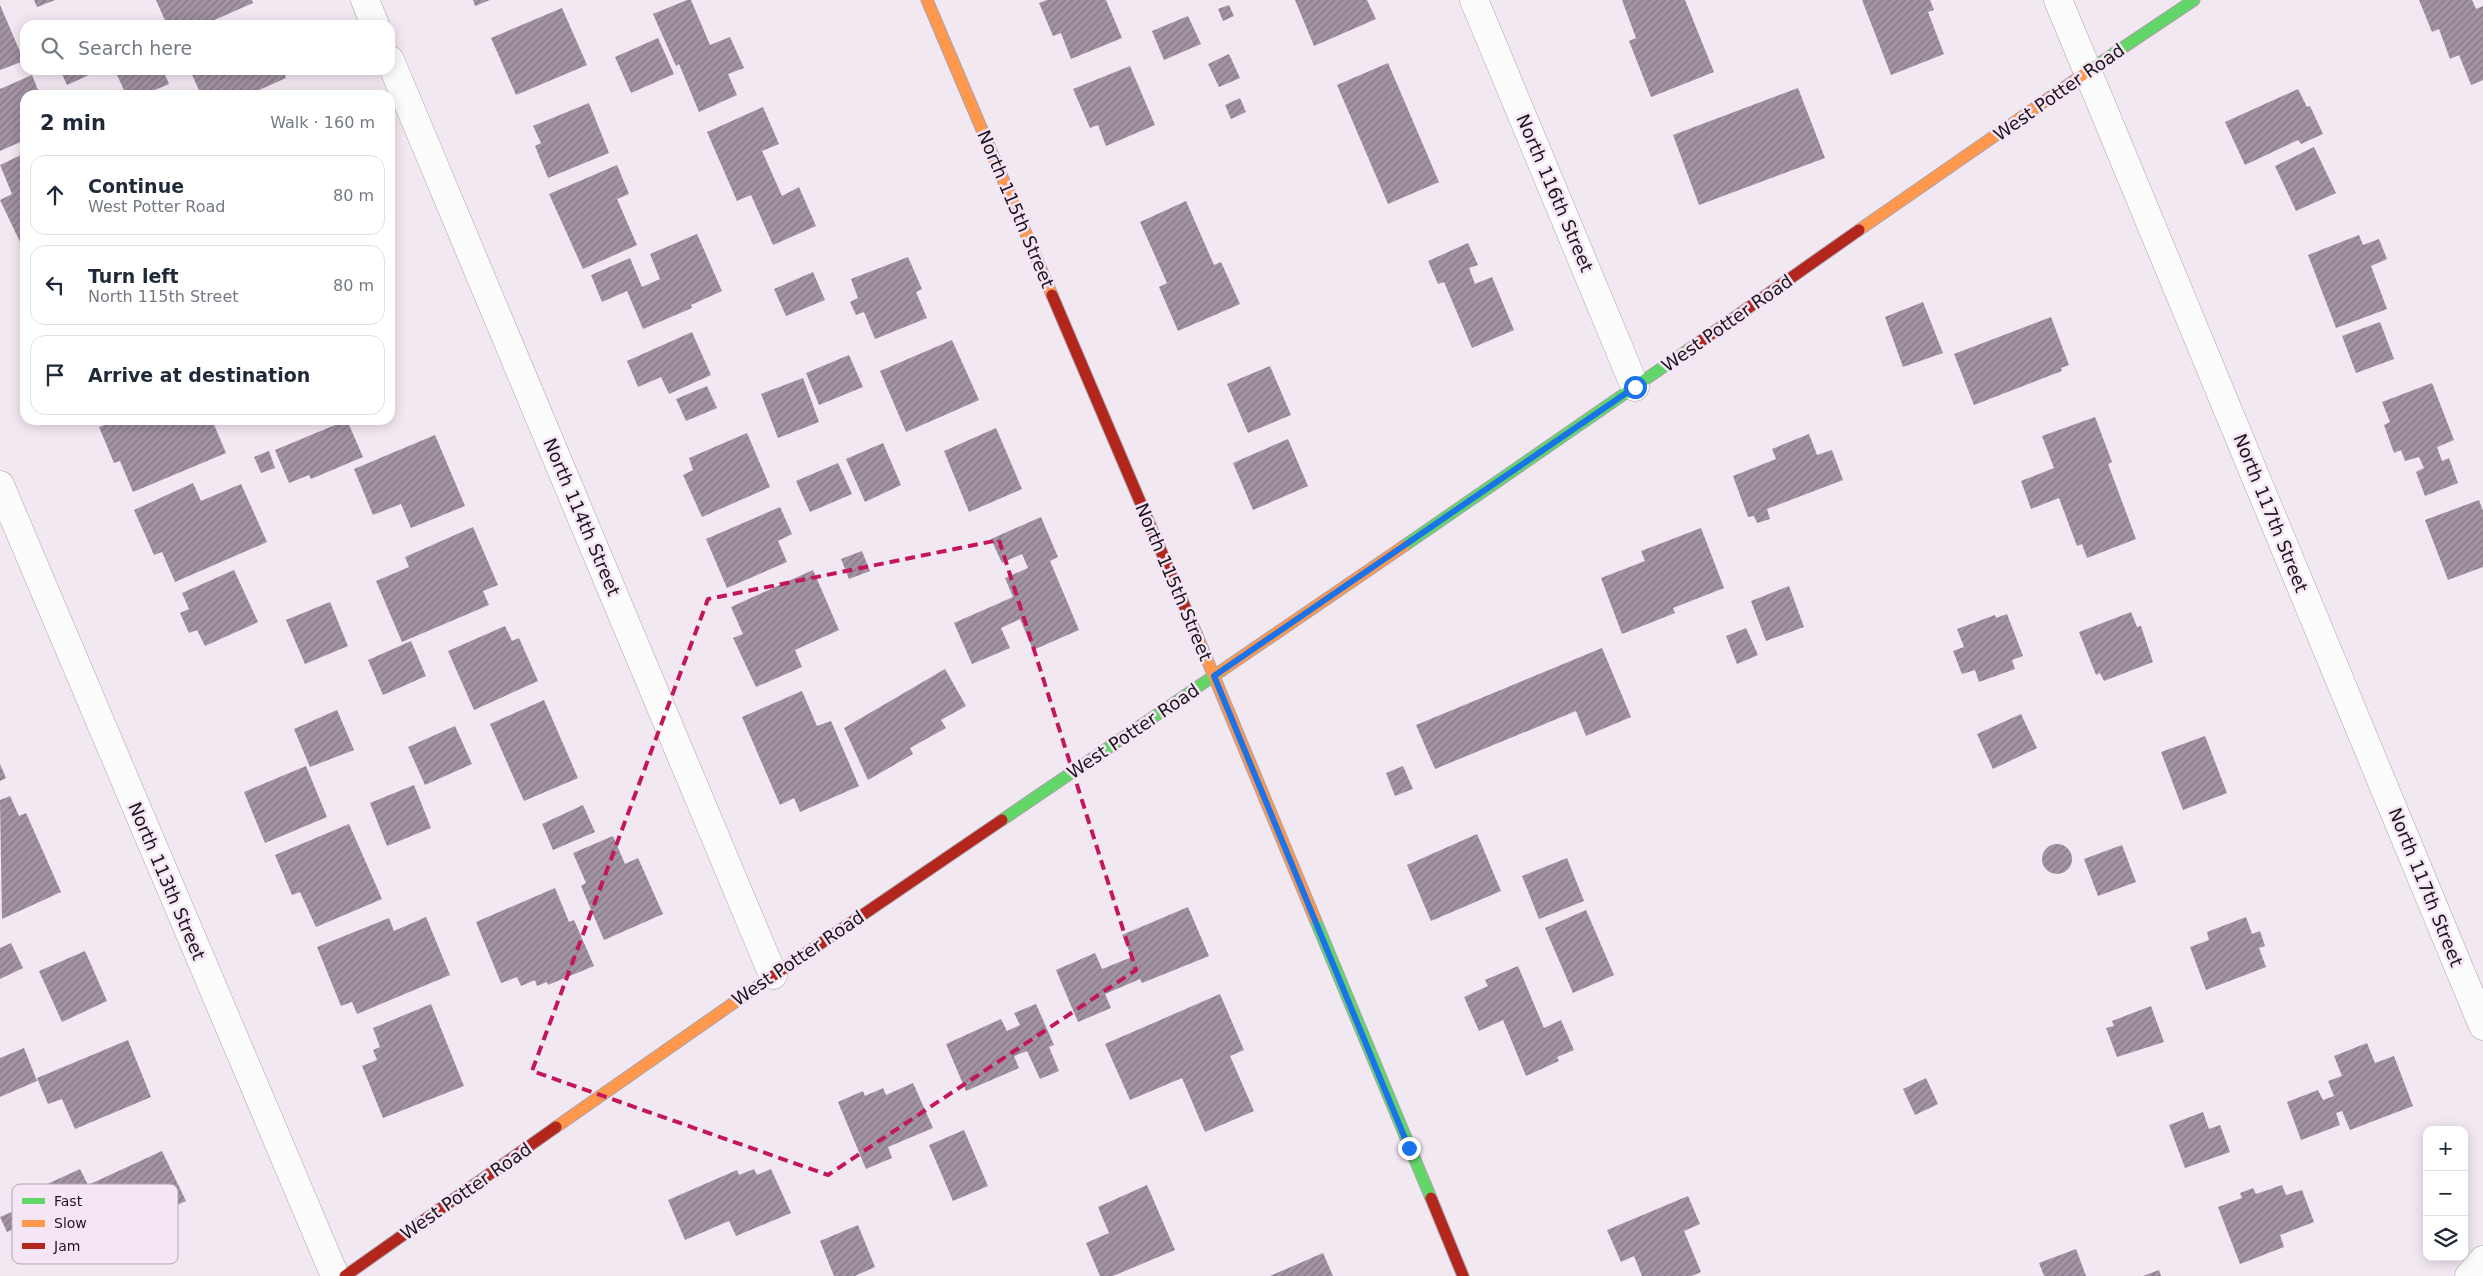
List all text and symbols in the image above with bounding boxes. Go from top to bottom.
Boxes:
search box [20,20,395,75]
icon: search [38,34,66,62]
text: Search here [78,37,192,59]
street label: West Potter Road [1990,39,2128,145]
text: 2 min [40,111,106,135]
street label: North 116th Street [1512,111,1598,275]
text: Walk · 160 m [270,113,375,132]
street label: North 115th Street [973,127,1059,291]
text: Continue [88,175,184,197]
icon: ahead [41,181,69,209]
text: 80 m [333,186,374,205]
text: West Potter Road [88,197,226,216]
text: Turn left [88,265,179,287]
street label: West Potter Road [1658,270,1796,376]
icon: left [41,271,69,299]
text: 80 m [333,276,374,295]
text: North 115th Street [88,287,239,306]
icon: arrive [41,361,69,389]
text: Arrive at destination [88,364,310,386]
route start [1624,376,1647,399]
street label: North 117th Street [2230,431,2312,595]
street label: North 114th Street [539,435,625,599]
street label: North 115th Street [1131,500,1217,664]
street label: West Potter Road [1063,679,1203,783]
street label: North 113th Street [124,799,210,963]
street label: North 117th Street [2385,805,2467,969]
street label: West Potter Road [728,906,868,1010]
map controls [2423,1126,2468,1261]
button: + [2423,1126,2468,1171]
route end [1398,1137,1421,1160]
street label: West Potter Road [397,1138,535,1244]
button: − [2423,1171,2468,1216]
legend [12,1184,178,1264]
text: Fast [54,1193,83,1209]
text: Slow [54,1215,87,1231]
button: layers [2423,1216,2468,1261]
text: Jam [53,1238,80,1254]

